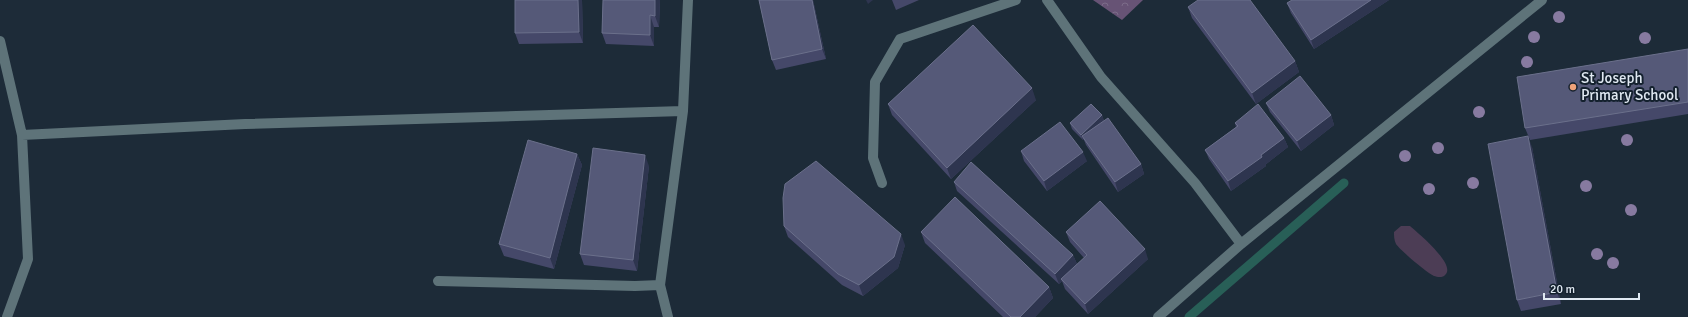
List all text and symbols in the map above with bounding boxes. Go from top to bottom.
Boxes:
place label: St Joseph Primary School [1581,69,1678,104]
marker: St Joseph Primary School [1568,82,1578,92]
scale bar [1544,275,1639,301]
text: 20 m [1550,282,1575,297]

